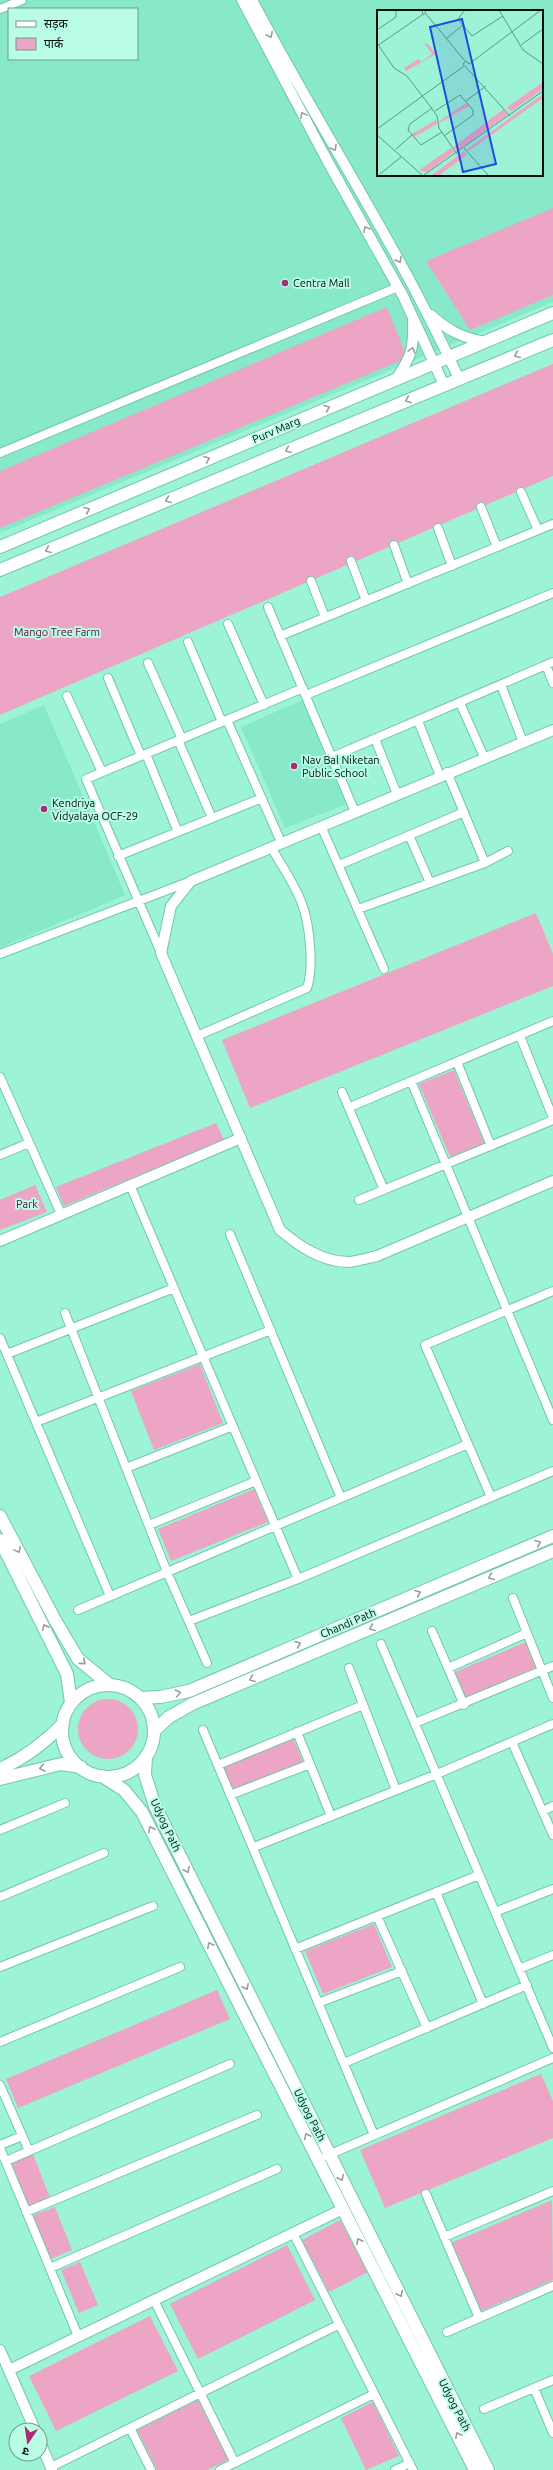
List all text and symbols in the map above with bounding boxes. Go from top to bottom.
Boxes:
legend [8,8,138,60]
inset map [377,10,543,176]
text: सड़क [44,17,69,31]
one-way arrow [265,30,273,38]
text: पार्क [44,37,64,50]
one-way arrow [300,112,308,119]
one-way arrow [329,144,336,151]
one-way arrow [363,226,370,233]
one-way arrow [394,256,401,264]
place label: Centra Mall [293,277,350,289]
marker: Centra Mall [280,278,290,288]
one-way arrow [407,347,416,354]
one-way arrow [513,350,520,358]
one-way arrow [404,396,411,404]
one-way arrow [323,405,330,413]
street label: Purv Marg [250,415,302,445]
one-way arrow [284,446,291,454]
one-way arrow [203,456,211,464]
one-way arrow [164,496,171,504]
one-way arrow [84,506,91,514]
one-way arrow [44,546,51,554]
park label: Mango Tree Farm [14,626,100,638]
place label: Nav Bal Niketan Public School [302,754,380,779]
marker: Nav Bal Niketan Public School [289,761,299,771]
place label: Kendriya Vidyalaya OCF-29 [52,797,138,822]
marker: Kendriya Vidyalaya OCF-29 [39,804,49,814]
park label: Park [16,1198,38,1210]
one-way arrow [534,1539,541,1547]
one-way arrow [13,1546,21,1554]
one-way arrow [488,1572,496,1580]
one-way arrow [414,1590,422,1598]
street label: Chandi Path [318,1606,378,1640]
one-way arrow [368,1623,375,1631]
one-way arrow [42,1624,50,1631]
one-way arrow [295,1640,302,1648]
one-way arrow [78,1658,86,1665]
one-way arrow [249,1674,256,1682]
one-way arrow [175,1690,182,1698]
one-way arrow [39,1763,46,1771]
street label: Udyog Path [148,1797,184,1853]
one-way arrow [148,1826,156,1834]
one-way arrow [182,1866,190,1874]
one-way arrow [207,1942,215,1950]
one-way arrow [241,1982,248,1990]
street label: Udyog Path [292,2087,328,2143]
one-way arrow [304,2133,311,2141]
one-way arrow [337,2174,344,2181]
one-way arrow [357,2238,364,2245]
one-way arrow [395,2290,403,2297]
street label: Udyog Path [437,2377,473,2433]
north arrow [8,2422,48,2462]
one-way arrow [455,2432,463,2439]
text: उ [21,2445,30,2458]

